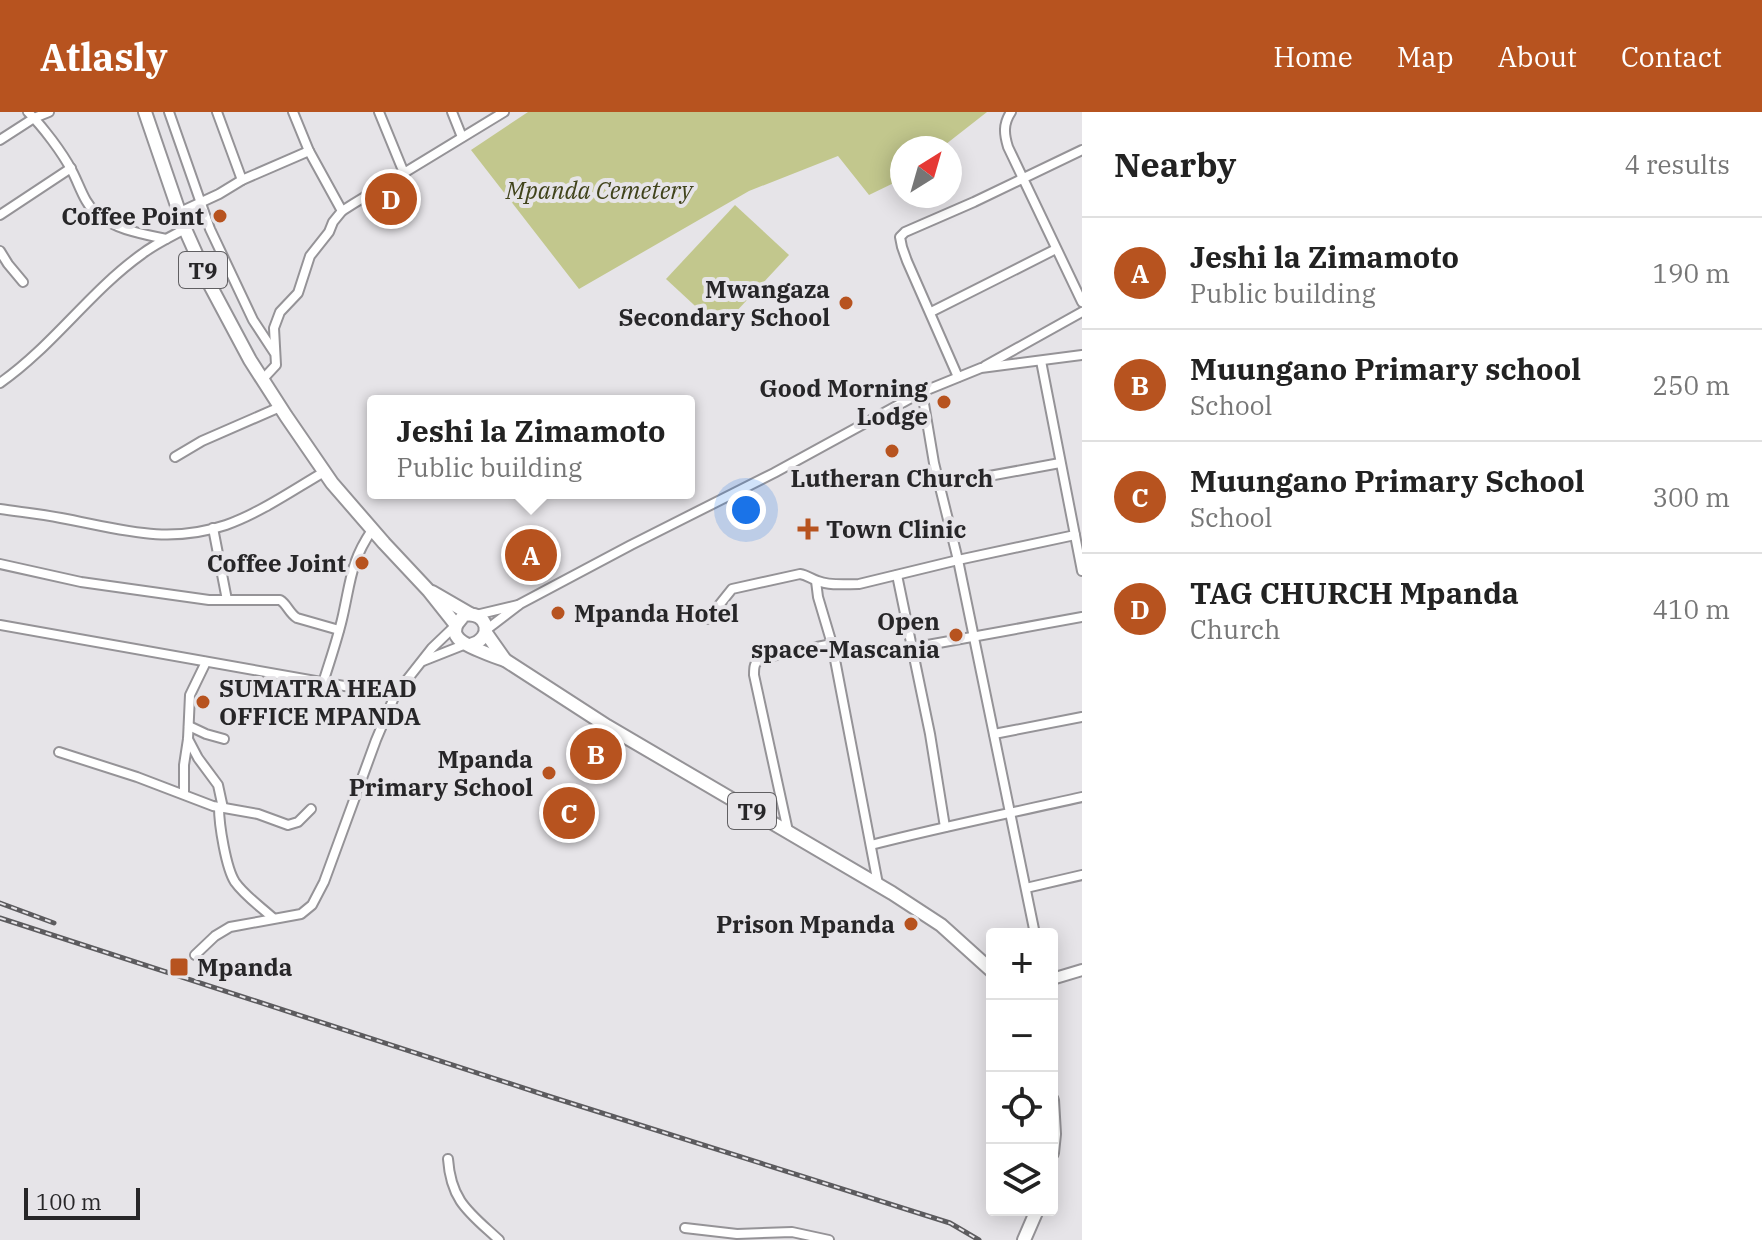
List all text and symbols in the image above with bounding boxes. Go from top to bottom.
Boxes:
text: Atlasly [40,32,168,81]
text: Home [1273,38,1353,75]
text: Map [1397,38,1454,75]
text: About [1498,38,1577,75]
text: Contact [1621,38,1722,75]
north arrow [890,136,962,208]
text: Nearby [1114,142,1236,186]
text: 4 results [1624,147,1730,181]
pin: D [365,169,417,229]
park label: Mpanda Cemetery [505,174,694,206]
place label: Coffee Point [61,200,204,232]
marker: Coffee Point [211,207,229,225]
text: Jeshi la Zimamoto [1190,237,1459,276]
road number: T9 [179,252,227,288]
text: A [1131,256,1149,290]
text: 190 m [1652,256,1730,290]
place label: Mwangaza Secondary School [618,273,830,333]
text: Public building [1190,276,1376,310]
marker: Mwangaza Secondary School [837,294,855,312]
text: Muungano Primary school [1190,349,1581,388]
text: B [1131,368,1149,402]
text: 250 m [1652,368,1730,402]
place label: Good Morning Lodge [759,372,928,432]
text: School [1190,388,1272,422]
marker: Good Morning Lodge [935,393,953,411]
popup [367,395,695,499]
text: Jeshi la Zimamoto [397,411,665,450]
marker: Lutheran Church [883,442,901,460]
text: Public building [397,450,582,484]
text: Muungano Primary School [1190,461,1585,500]
place label: Lutheran Church [791,462,993,494]
text: C [1131,480,1149,514]
text: 300 m [1652,480,1730,514]
your location [726,490,766,530]
text: School [1190,500,1272,534]
place label: Town Clinic [826,513,966,545]
marker: Town Clinic [797,518,819,540]
pin: A [505,525,557,585]
place label: Coffee Joint [207,547,346,579]
marker: Coffee Joint [353,554,371,572]
text: TAG CHURCH Mpanda [1190,573,1519,612]
text: D [1130,592,1150,626]
text: 410 m [1652,592,1730,626]
place label: Mpanda Hotel [574,597,739,629]
marker: Mpanda Hotel [549,604,567,622]
place label: Open space-Mascania [751,605,940,665]
text: Church [1190,612,1280,646]
marker: Open space-Mascania [947,626,965,644]
place label: SUMATRA HEAD OFFICE MPANDA [219,672,421,732]
marker: SUMATRA HEAD OFFICE MPANDA [194,693,212,711]
pin: B [570,724,622,784]
place label: Mpanda Primary School [349,743,533,803]
marker: Mpanda Primary School [540,764,558,782]
pin: C [543,783,595,843]
road number: T9 [728,793,776,829]
place label: Prison Mpanda [716,908,895,940]
marker: Prison Mpanda [902,915,920,933]
map controls [986,928,1058,1216]
button: + [986,928,1058,1000]
place label: Mpanda [197,951,293,983]
marker: Mpanda [168,956,190,978]
button: − [986,1000,1058,1072]
button: locate [986,1072,1058,1144]
button: layers [986,1144,1058,1216]
scale bar [24,1184,140,1220]
text: 100 m [36,1187,102,1216]

